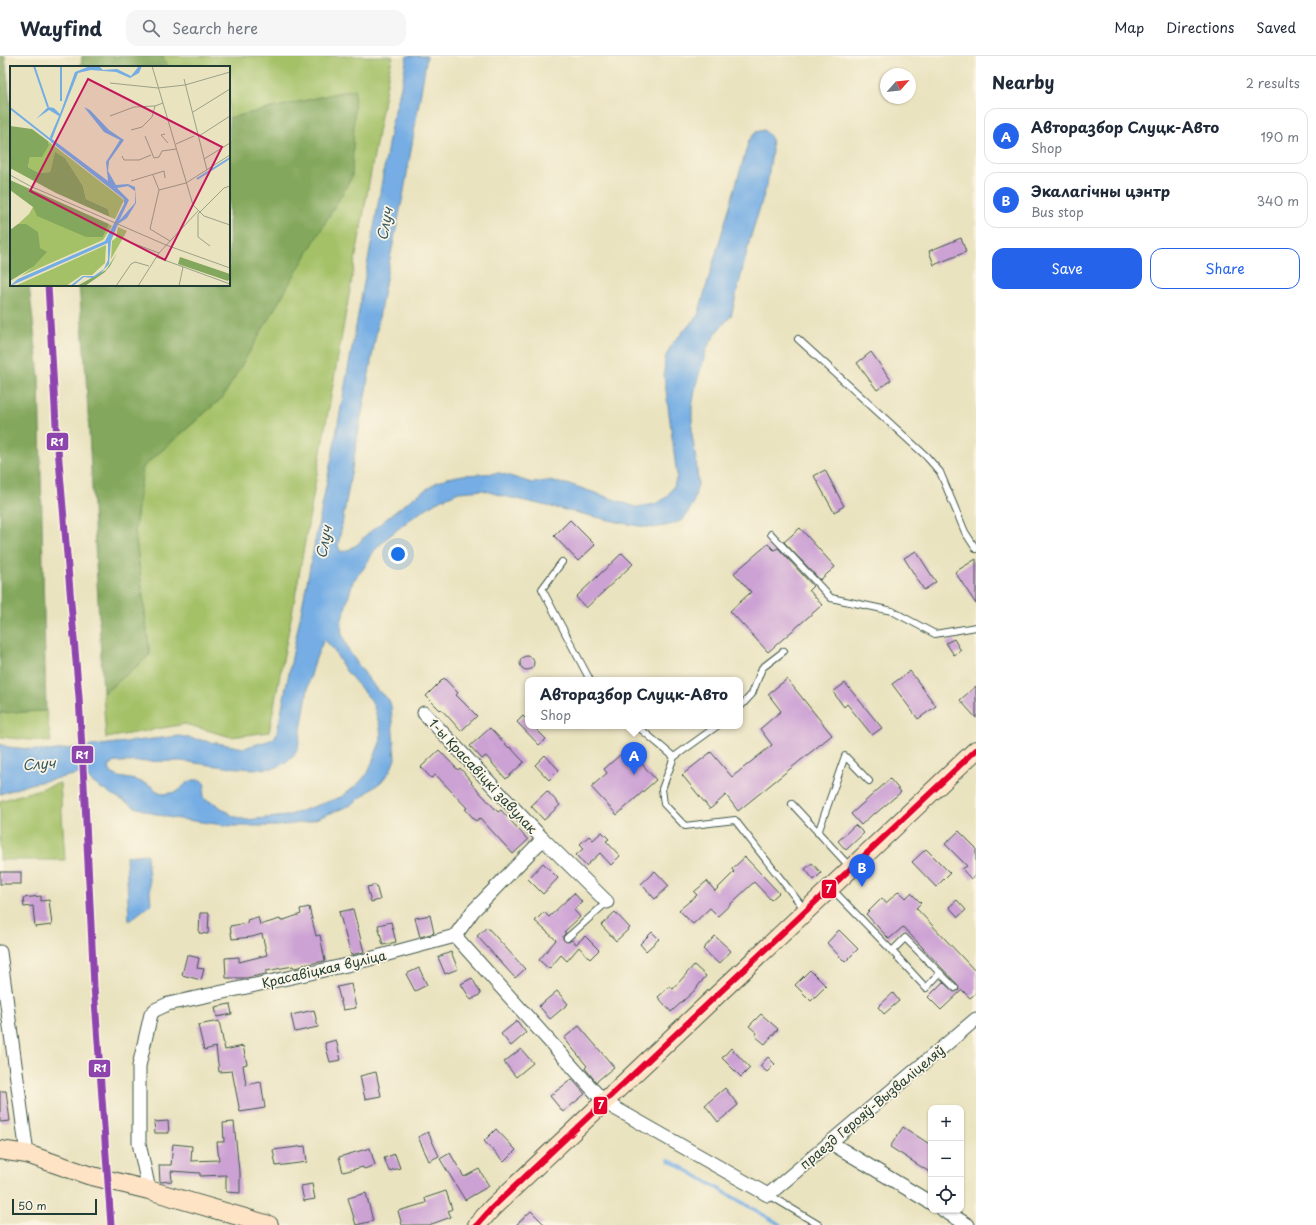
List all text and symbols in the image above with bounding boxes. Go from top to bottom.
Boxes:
search box [126,10,406,46]
text: Wayfind [20,14,102,42]
text: Search here [172,16,258,39]
icon: search [140,17,162,39]
text: Map [1114,17,1144,38]
text: Directions [1166,17,1234,38]
text: Saved [1256,17,1296,38]
inset map [10,66,230,286]
north arrow [880,68,916,104]
text: Nearby [992,69,1054,95]
text: 2 results [1246,73,1300,92]
text: Авторазбор Слуцк-Авто [1031,115,1219,138]
text: A [1001,127,1011,146]
text: 190 m [1260,127,1299,146]
text: Shop [1031,138,1062,157]
text: Экалагічны цэнтр [1031,179,1170,202]
text: B [1002,191,1010,210]
text: 340 m [1256,191,1299,210]
text: Bus stop [1031,202,1084,221]
water label: Случ [371,204,398,242]
button: Save [992,248,1142,289]
button: Share [1150,248,1300,289]
line badge: R1 [46,432,69,451]
text: R1 [51,433,63,450]
water label: Случ [310,522,337,560]
your location [388,544,408,564]
popup [525,677,743,729]
text: Авторазбор Слуцк-Авто [540,682,728,705]
text: Shop [540,705,571,724]
street label: 1-ы Красавіцкі завулак [425,714,542,838]
pin: A [621,742,647,775]
line badge: R1 [71,745,94,764]
text: R1 [76,746,88,763]
water label: Случ [22,752,57,775]
pin: B [849,854,875,887]
line badge: 7 [821,879,837,899]
text: 7 [826,880,833,897]
street label: Красавіцкая вуліца [260,945,388,992]
street label: праезд Герояў-Вызваліцеляў [795,1040,948,1173]
line badge: R1 [88,1059,111,1078]
text: R1 [94,1059,106,1076]
line badge: 7 [593,1096,608,1115]
text: 7 [598,1096,605,1113]
map controls [928,1105,964,1213]
button: + [928,1105,964,1141]
button: − [928,1141,964,1177]
button: locate [928,1177,964,1213]
scale bar [12,1197,97,1216]
text: 50 m [18,1197,47,1214]

